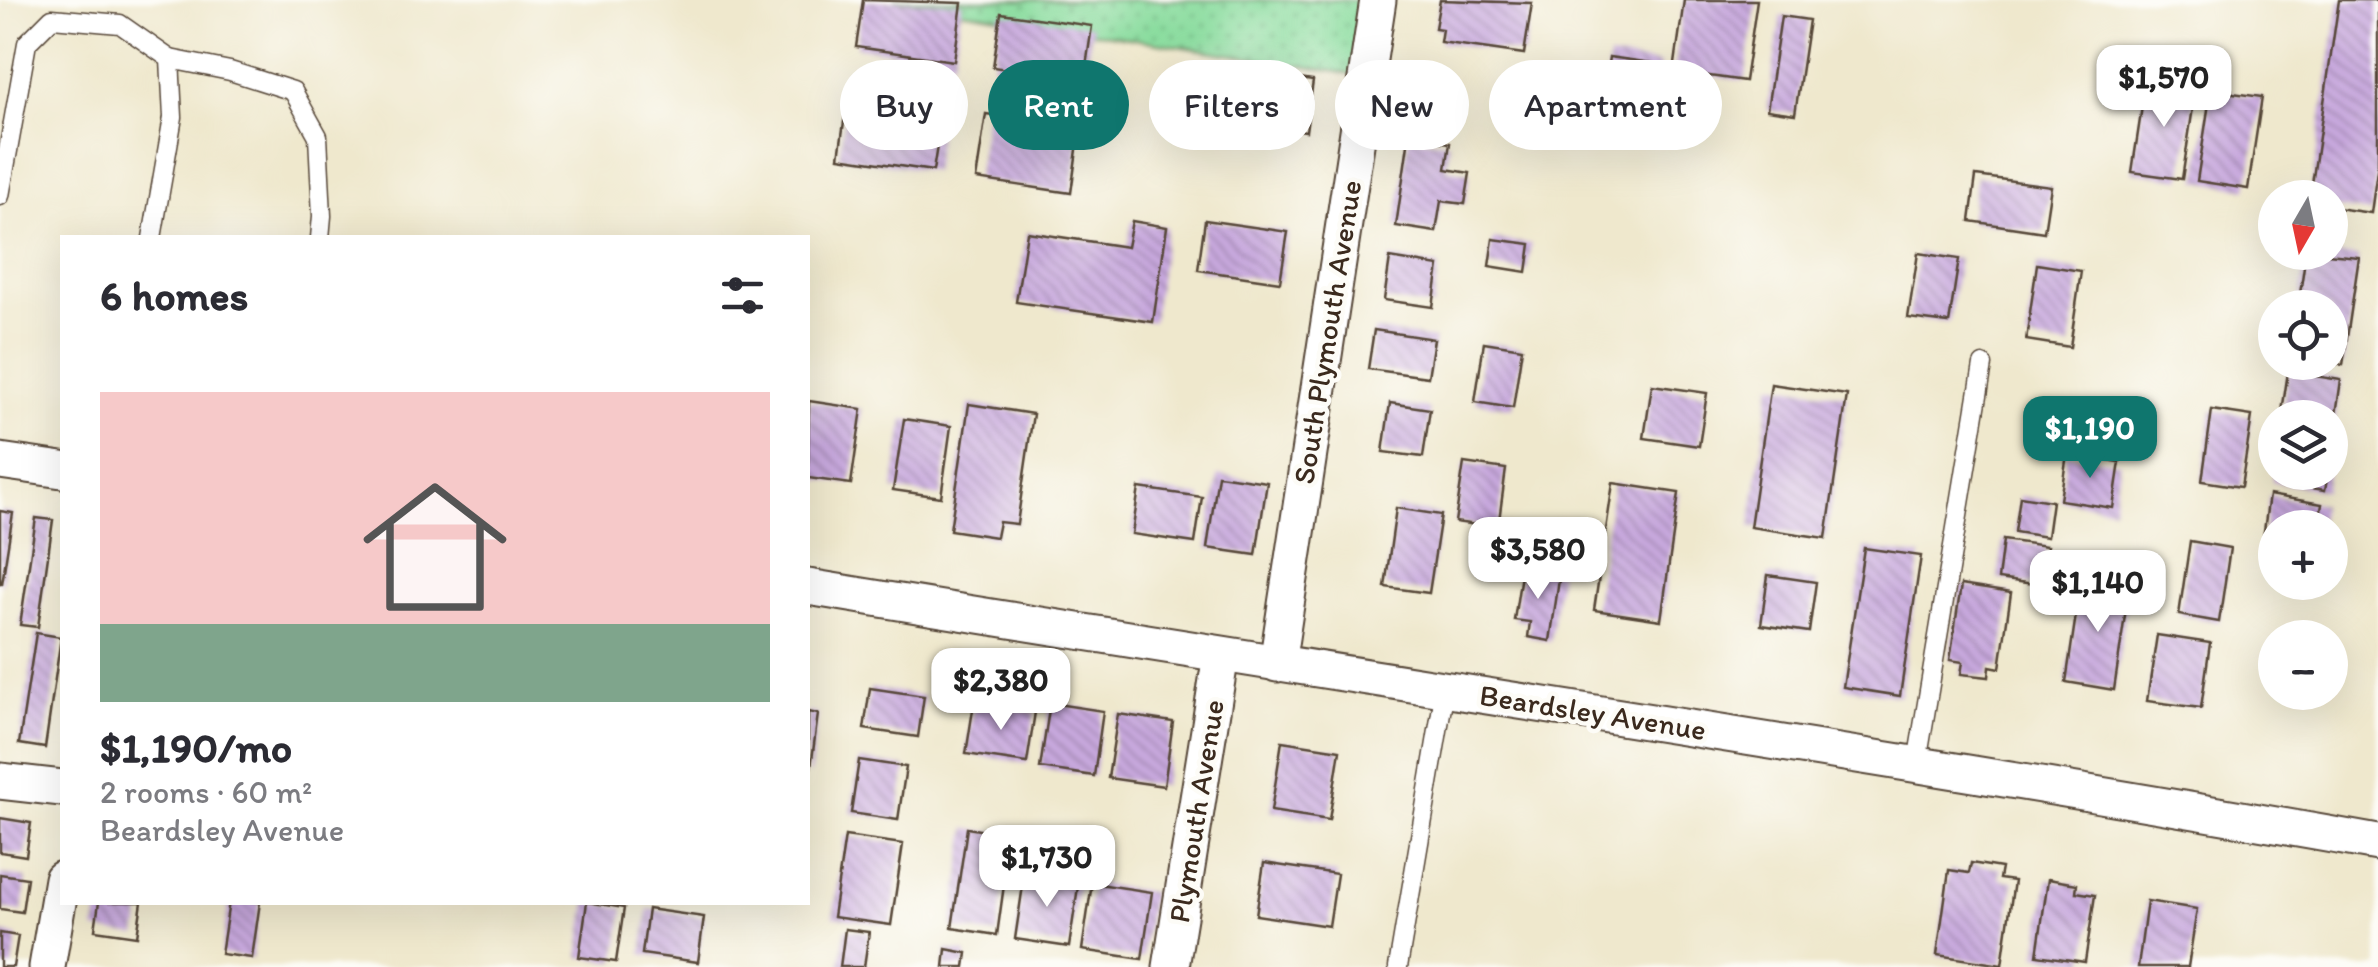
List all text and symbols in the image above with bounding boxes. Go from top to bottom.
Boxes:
pin: $1,570 [2083,45,2245,130]
text: $1,570 [2118,58,2210,96]
chip: Buy [840,60,968,150]
chip: Rent [988,60,1129,150]
chip: Filters [1149,60,1315,150]
chip: New [1335,60,1469,150]
chip: Apartment [1489,60,1722,150]
street label: South Plymouth Avenue [1285,177,1369,487]
north arrow [2258,180,2348,270]
map controls [2258,180,2348,710]
icon: filters [715,268,770,323]
text: 6 homes [100,270,248,321]
button: locate [2258,290,2348,380]
pin: $1,190 [2009,396,2171,481]
button: layers [2258,400,2348,490]
text: $1,190 [2045,409,2135,447]
icon: home [345,457,525,637]
button: + [2258,510,2348,600]
pin: $3,580 [1457,517,1619,602]
text: $3,580 [1490,530,1586,568]
pin: $1,140 [2017,550,2179,635]
text: $1,140 [2052,563,2144,601]
button: − [2258,620,2348,710]
pin: $2,380 [920,648,1082,733]
text: $2,380 [953,661,1049,699]
street label: Beardsley Avenue [1477,676,1709,748]
street label: Plymouth Avenue [1160,697,1232,925]
text: $1,190/mo [100,722,292,773]
text: 2 rooms · 60 m² [100,773,312,811]
text: Beardsley Avenue [100,811,344,849]
pin: $1,730 [966,825,1128,910]
text: $1,730 [1001,838,1093,876]

